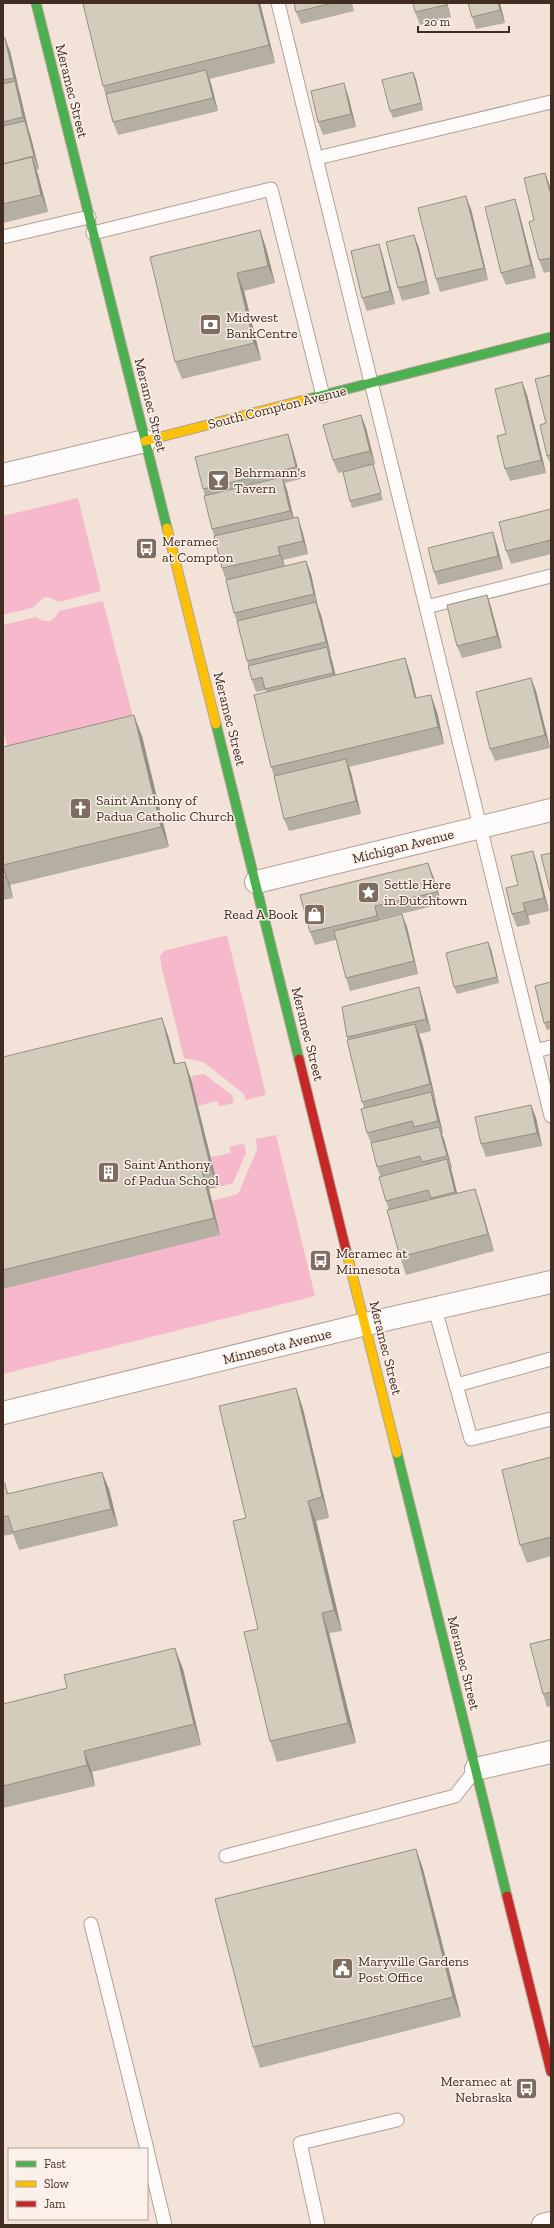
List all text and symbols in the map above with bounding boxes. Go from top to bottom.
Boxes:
scale bar [418,8,509,34]
text: 20 m [424,15,451,29]
street label: Meramec Street [52,42,92,141]
place label: Midwest BankCentre [226,309,298,342]
bank icon: Midwest BankCentre [197,312,223,338]
street label: Meramec Street [131,356,171,455]
street label: South Compton Avenue [206,382,349,433]
place label: Behrmann's Tavern [234,464,306,497]
bar icon: Behrmann's Tavern [206,467,232,493]
place label: Meramec at Compton [162,533,234,566]
bus stop icon: Meramec at Compton [133,536,159,562]
street label: Meramec Street [210,670,250,769]
place label: Saint Anthony of Padua Catholic Church [96,792,235,825]
church icon: Saint Anthony of Padua Catholic Church [68,795,94,821]
street label: Michigan Avenue [351,826,456,867]
place label: Settle Here in Dutchtown [384,876,467,909]
place icon: Settle Here in Dutchtown [356,879,382,905]
shop icon: Read A Book [301,901,327,927]
place label: Read A Book [224,906,299,923]
street label: Meramec Street [288,985,328,1084]
place label: Saint Anthony of Padua School [124,1156,219,1189]
building icon: Saint Anthony of Padua School [96,1159,122,1185]
place label: Meramec at Minnesota [336,1245,408,1278]
bus stop icon: Meramec at Minnesota [307,1248,333,1274]
street label: Meramec Street [366,1299,406,1398]
street label: Minnesota Avenue [221,1325,334,1368]
street label: Meramec Street [444,1614,484,1713]
place label: Maryville Gardens Post Office [358,1953,469,1986]
public building icon: Maryville Gardens Post Office [329,1956,355,1982]
place label: Meramec at Nebraska [440,2073,513,2106]
bus stop icon: Meramec at Nebraska [514,2076,540,2102]
legend [8,2148,148,2220]
text: Fast [44,2157,67,2171]
text: Slow [44,2177,70,2191]
text: Jam [44,2197,66,2211]

